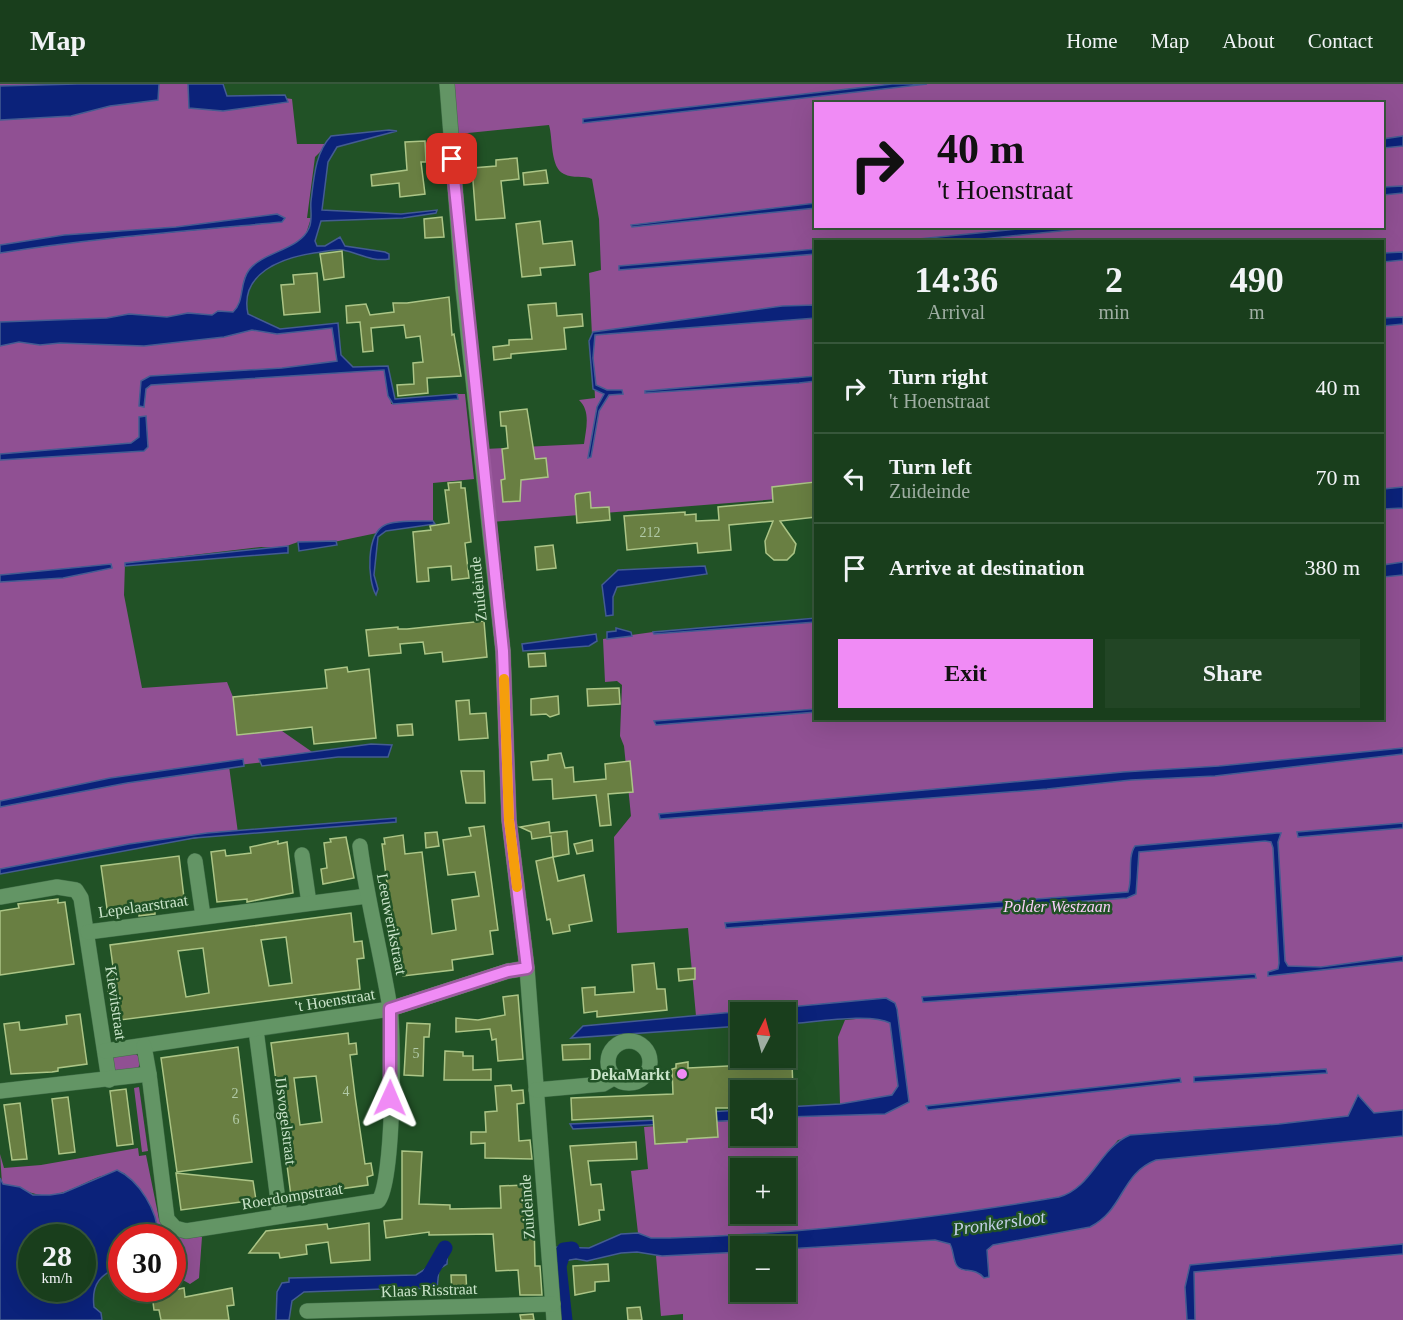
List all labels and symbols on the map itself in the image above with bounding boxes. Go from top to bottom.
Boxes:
pin [426,133,477,184]
house number: 212 [640,525,661,540]
street label: Zuideinde [466,556,490,622]
street label: Leeuwerikstraat [374,872,410,977]
street label: Lepelaarstraat [97,891,190,922]
park label: Polder Westzaan [1002,898,1111,915]
street label: Kievitstraat [102,965,130,1042]
street label: 't Hoenstraat [294,985,377,1015]
north arrow [730,1002,796,1068]
house number: 5 [413,1046,420,1061]
position arrow [358,1066,422,1130]
place label: DekaMarkt [590,1066,671,1083]
marker: DekaMarkt [675,1067,689,1081]
street label: IJsvogelstraat [271,1076,300,1166]
house number: 4 [343,1084,350,1099]
house number: 2 [232,1086,239,1101]
house number: 6 [233,1112,240,1127]
street label: Zuideinde [516,1174,538,1240]
street label: Roerdompstraat [240,1180,344,1213]
water label: Pronkersloot [950,1206,1048,1240]
speed limit sign: 30 [108,1224,186,1302]
street label: Klaas Risstraat [381,1280,478,1300]

